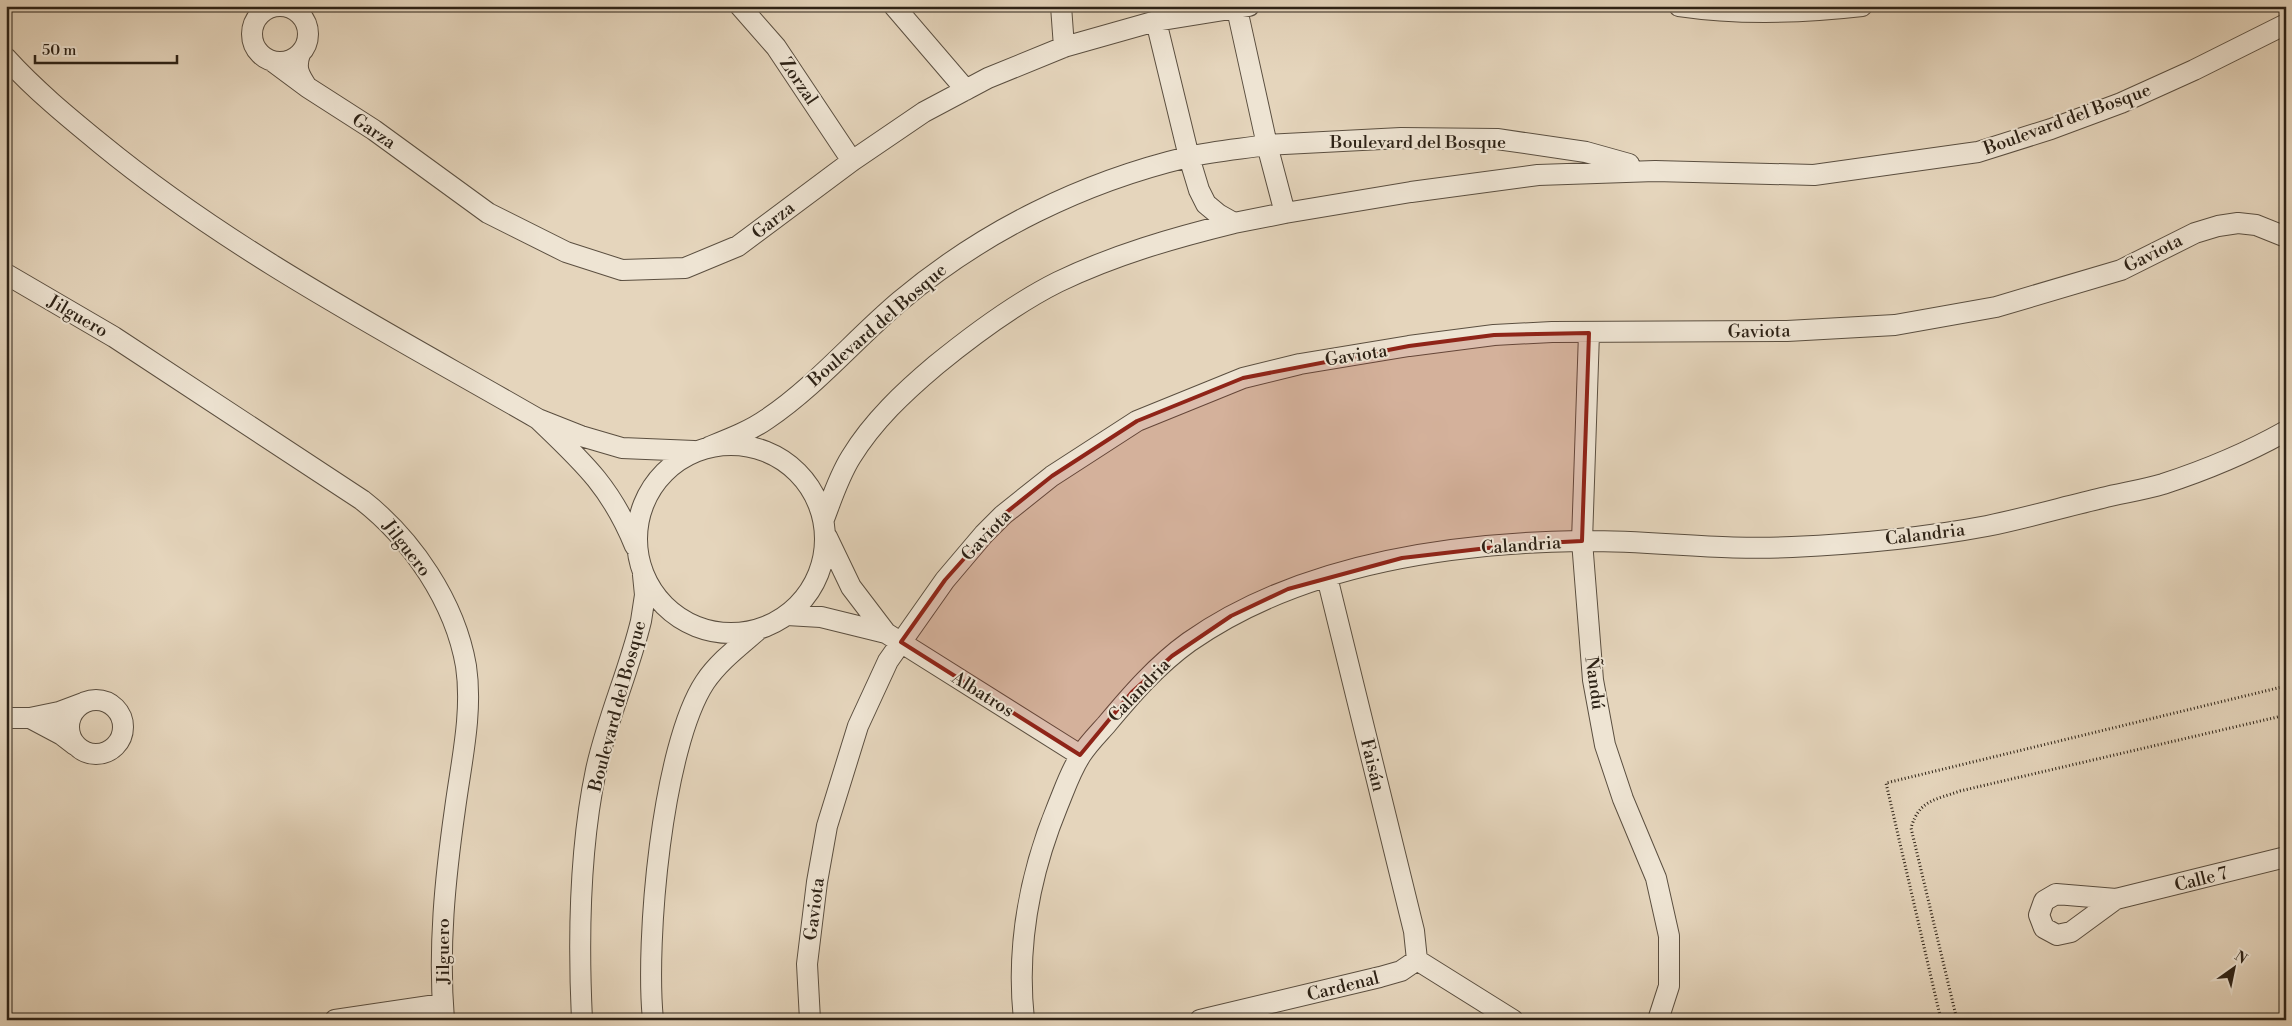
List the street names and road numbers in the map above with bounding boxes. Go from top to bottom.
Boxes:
street label: Zorzal [774,53,823,110]
street label: Boulevard del Bosque [1979,78,2154,161]
street label: Garza [347,108,401,155]
street label: Boulevard del Bosque [1329,131,1506,154]
street label: Garza [747,196,800,244]
street label: Gaviota [2120,229,2187,278]
street label: Boulevard del Bosque [802,259,951,393]
street label: Jilguero [43,289,112,343]
street label: Gaviota [1727,319,1792,344]
street label: Gaviota [1323,339,1390,372]
street label: Gaviota [956,504,1017,566]
street label: Jilguero [377,514,436,581]
street label: Calandria [1884,518,1967,551]
street label: Calandria [1480,531,1563,560]
street label: Boulevard del Bosque [583,618,651,795]
street label: Calandria [1103,653,1176,727]
street label: Ñandú [1579,655,1611,712]
street label: Albatros [947,666,1018,723]
street label: Faisán [1355,736,1390,794]
street label: Calle 7 [2172,862,2230,897]
street label: Gaviota [799,876,830,942]
street label: Jilguero [432,918,455,985]
street label: Cardenal [1305,966,1382,1007]

